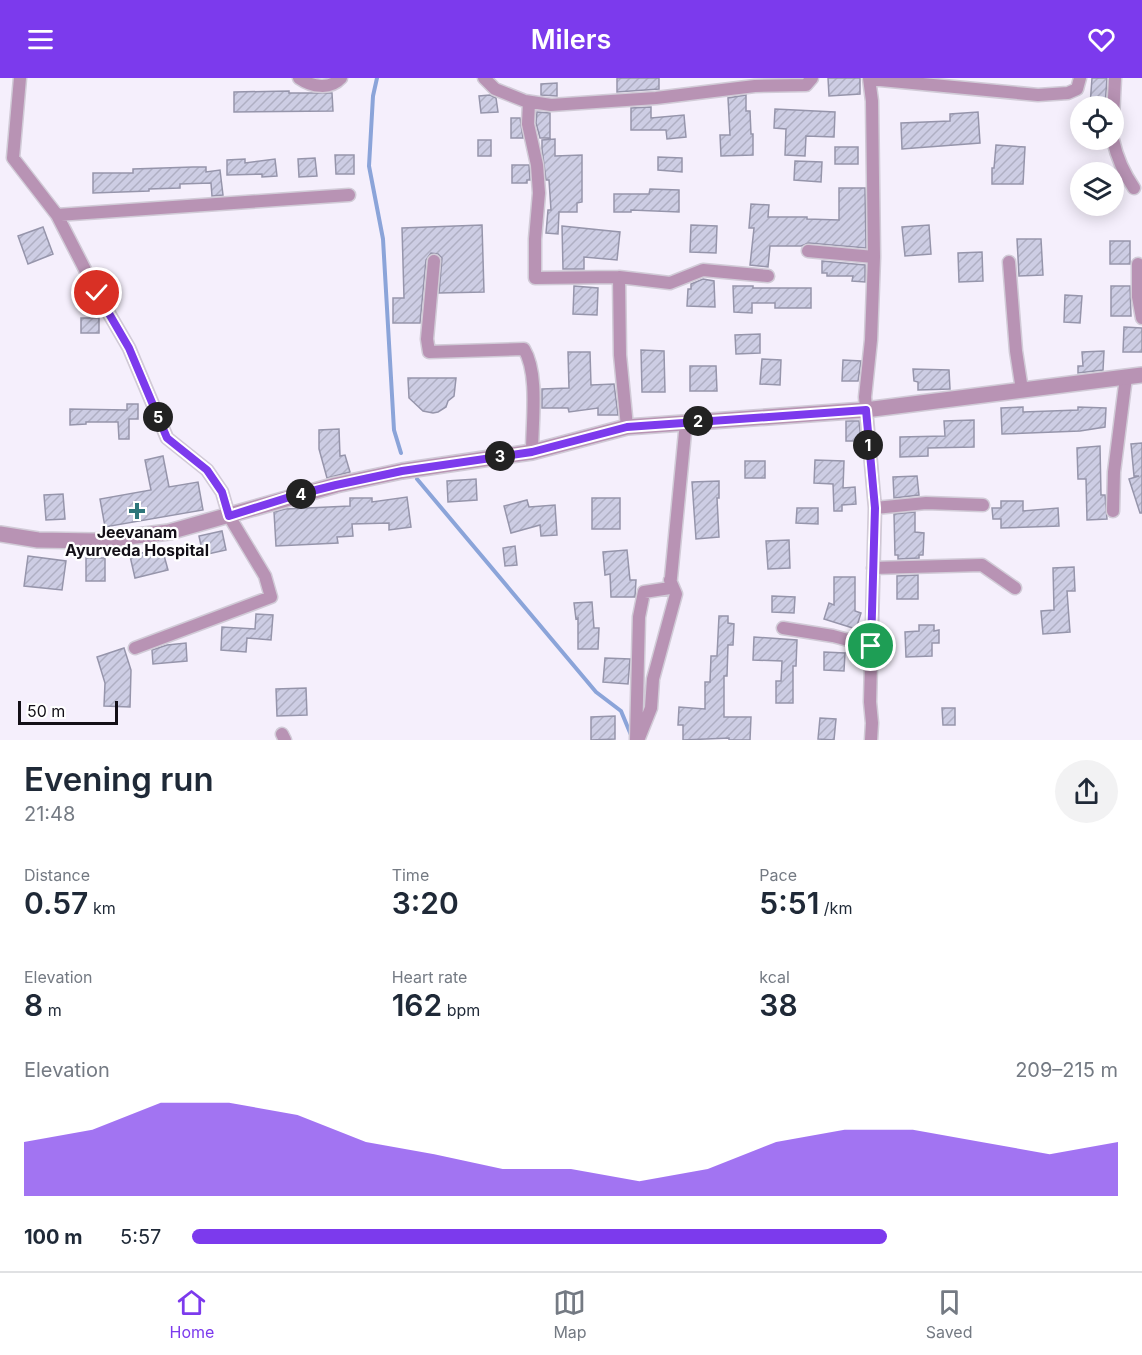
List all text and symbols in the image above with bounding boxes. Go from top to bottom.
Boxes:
icon: menu [24,23,57,56]
text: Milers [531,23,611,56]
icon: heart [1085,23,1118,56]
map controls [1070,96,1124,216]
button: locate [1070,96,1124,150]
button: layers [1070,162,1124,216]
pin [71,267,122,318]
icon: check [80,276,113,309]
pin: 5 [143,402,173,432]
pin: 2 [683,406,713,436]
text: 5 [153,407,163,427]
text: 2 [693,411,703,431]
pin: 1 [853,430,883,460]
text: 1 [865,435,871,455]
pin: 3 [485,441,515,471]
text: 3 [495,446,505,466]
pin: 4 [286,479,316,509]
text: 4 [296,484,306,504]
marker: Jeevanam Ayurveda Hospital [128,502,146,520]
place label: Jeevanam Ayurveda Hospital [65,522,209,560]
pin [845,620,896,671]
icon: arrive [854,629,887,662]
scale bar [18,698,118,726]
text: 50 m [27,701,65,721]
text: Evening run [24,759,214,799]
button: share [1055,760,1118,823]
text: 21:48 [24,802,75,826]
text: Distance [24,865,90,885]
text: Time [392,865,429,885]
text: Pace [759,865,797,885]
text: 0.57 [24,885,88,921]
text: 3:20 [392,885,459,921]
text: 5:51 [759,885,819,921]
text: km [88,898,116,918]
text: /km [819,898,852,918]
text: Elevation [24,967,93,987]
text: Heart rate [392,967,467,987]
text: kcal [759,967,790,987]
text: 8 [24,987,43,1023]
text: 162 [392,987,442,1023]
text: 38 [759,987,798,1023]
text: m [43,1000,62,1020]
text: bpm [442,1000,480,1020]
text: Elevation [24,1058,110,1082]
text: 209–215 m [1015,1058,1118,1082]
text: 100 m [24,1225,83,1249]
text: 5:57 [120,1225,161,1249]
tab: Home [170,1286,214,1342]
tab: Map [553,1286,587,1342]
tab: Saved [926,1286,972,1342]

